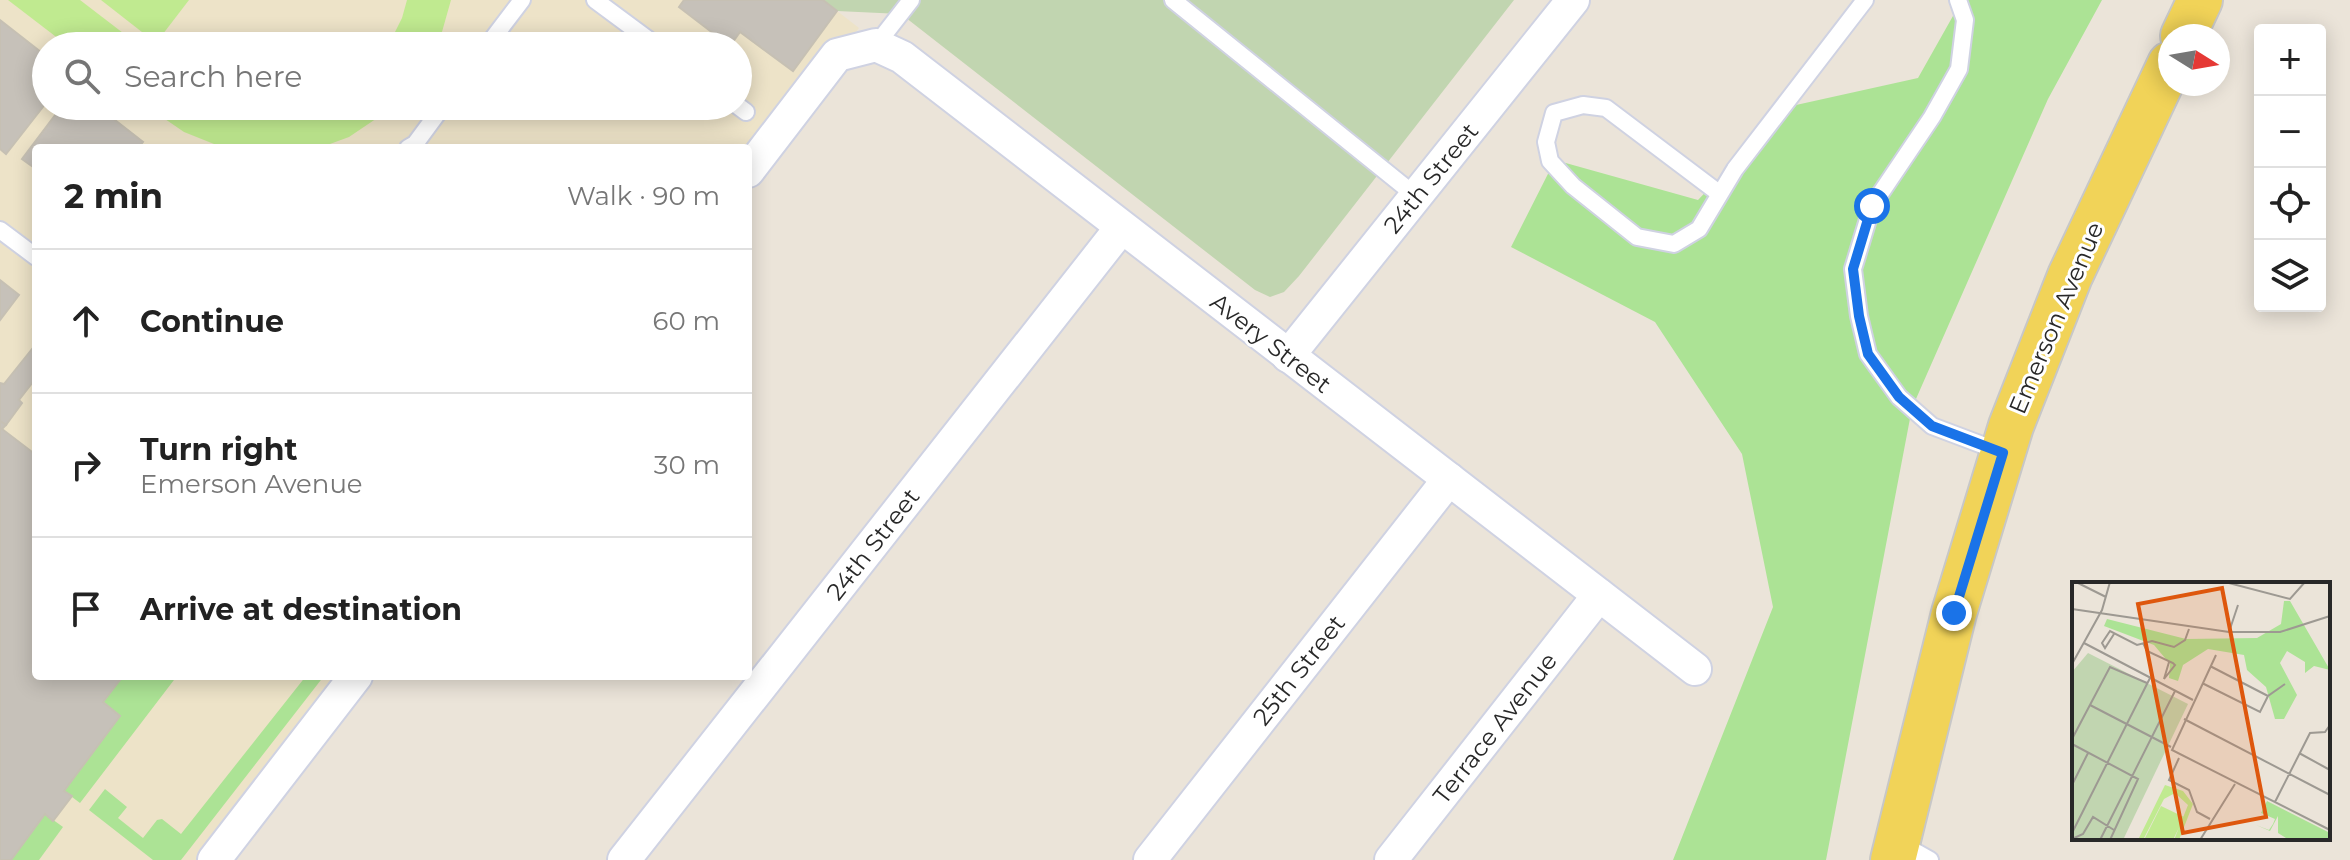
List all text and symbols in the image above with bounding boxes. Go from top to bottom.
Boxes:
north arrow [2158,24,2230,96]
map controls [2254,24,2326,312]
button: + [2254,24,2326,96]
search box [32,32,752,120]
icon: search [60,54,104,98]
text: Search here [124,58,302,95]
button: − [2254,96,2326,168]
street label: 24th Street [1378,117,1485,239]
button: locate [2254,168,2326,240]
text: 2 min [64,175,163,217]
text: Walk · 90 m [567,180,720,212]
route start [1854,188,1890,224]
street label: Emerson Avenue [2003,218,2109,418]
button: layers [2254,240,2326,312]
street label: Avery Street [1205,287,1337,399]
icon: ahead [64,299,108,343]
text: Continue [140,303,284,340]
text: 60 m [653,305,720,337]
text: Turn right [140,431,297,468]
icon: right [64,443,108,487]
text: 30 m [654,449,720,481]
text: Emerson Avenue [140,468,363,500]
street label: 24th Street [820,482,926,606]
inset map [2072,582,2330,840]
icon: arrive [64,587,108,631]
text: Arrive at destination [140,591,462,628]
route end [1936,595,1972,631]
street label: 25th Street [1247,609,1351,731]
street label: Terrace Avenue [1427,647,1563,809]

